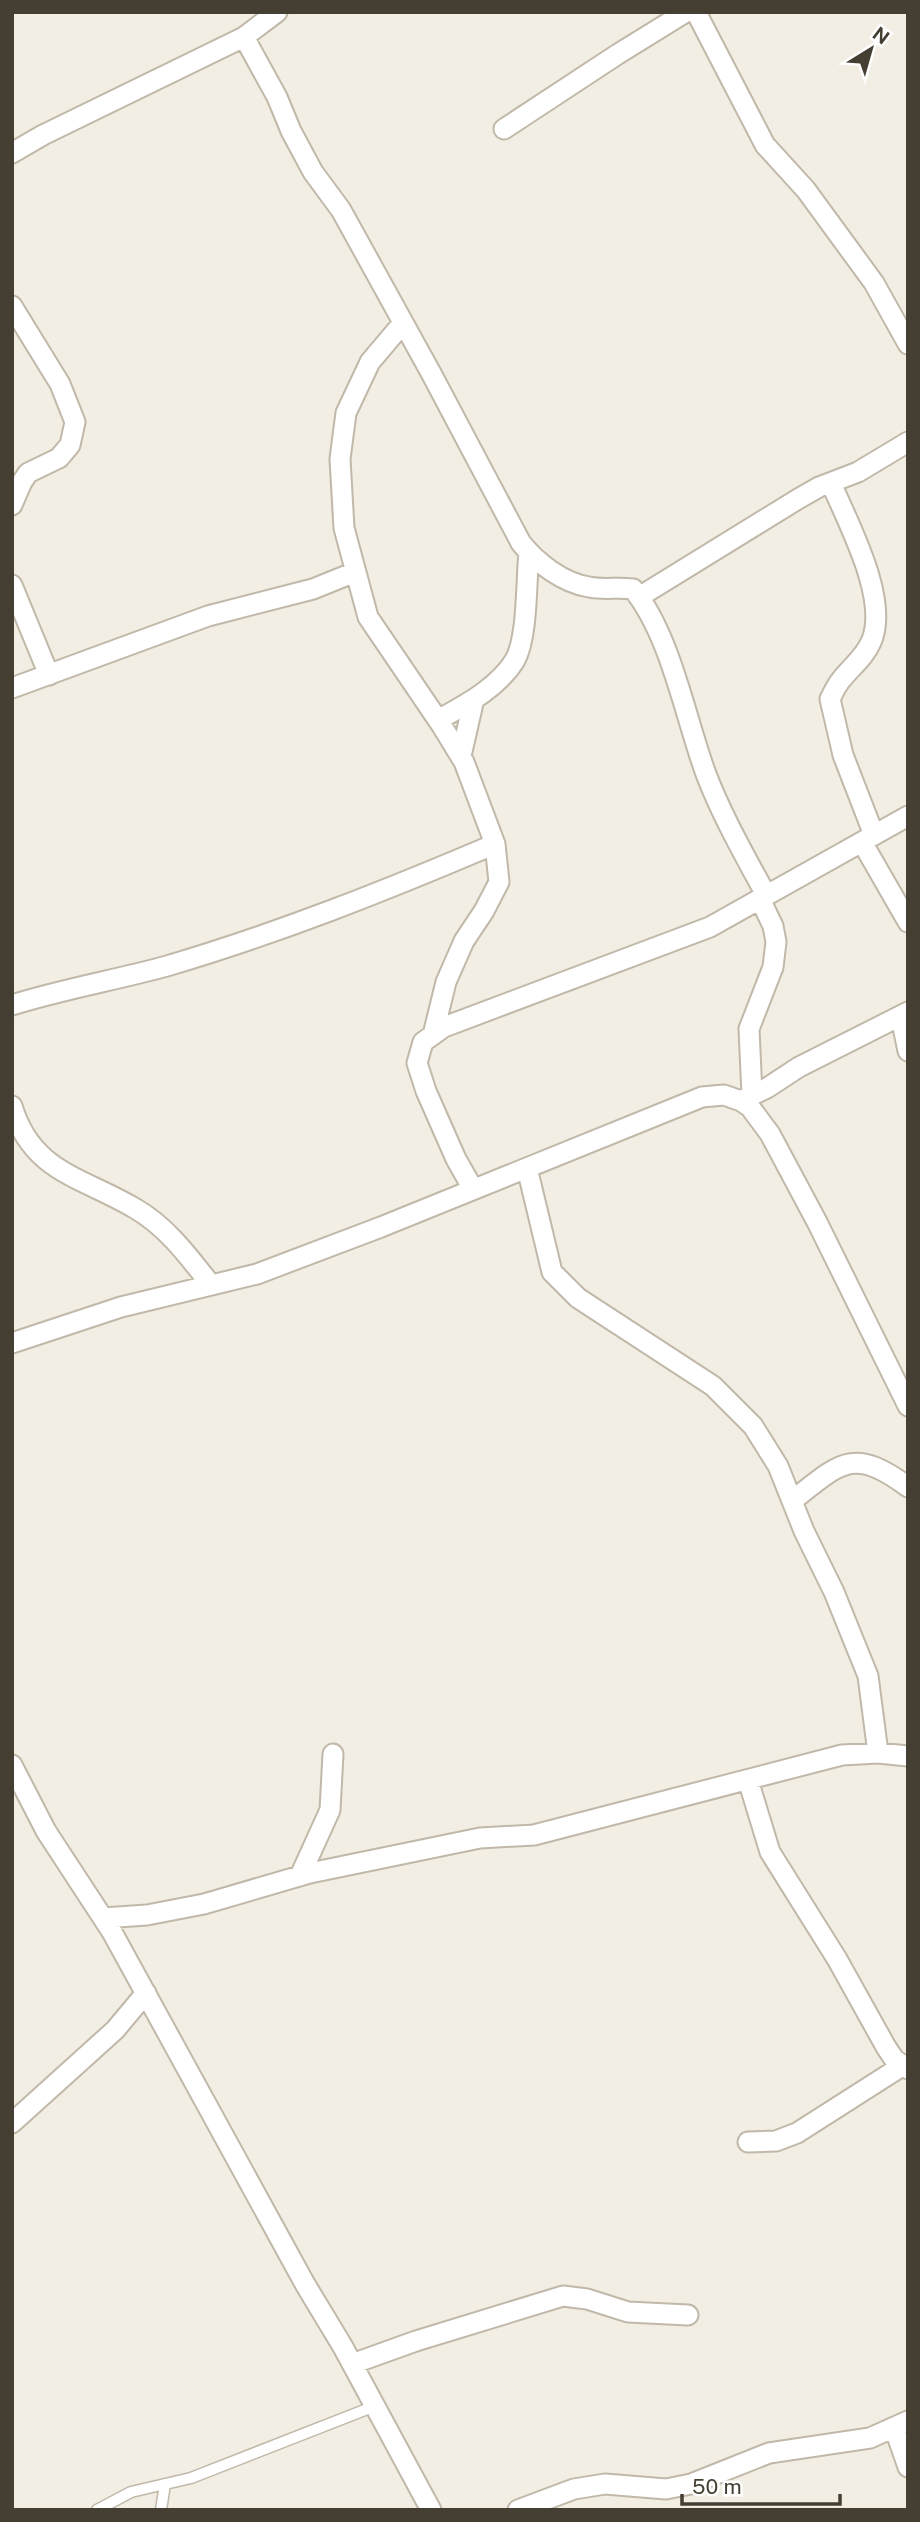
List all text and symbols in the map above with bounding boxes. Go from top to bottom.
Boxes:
north arrow [836,14,906,84]
text: N [869,22,894,49]
scale bar [682,2462,839,2506]
text: 50 m [692,2474,742,2499]

